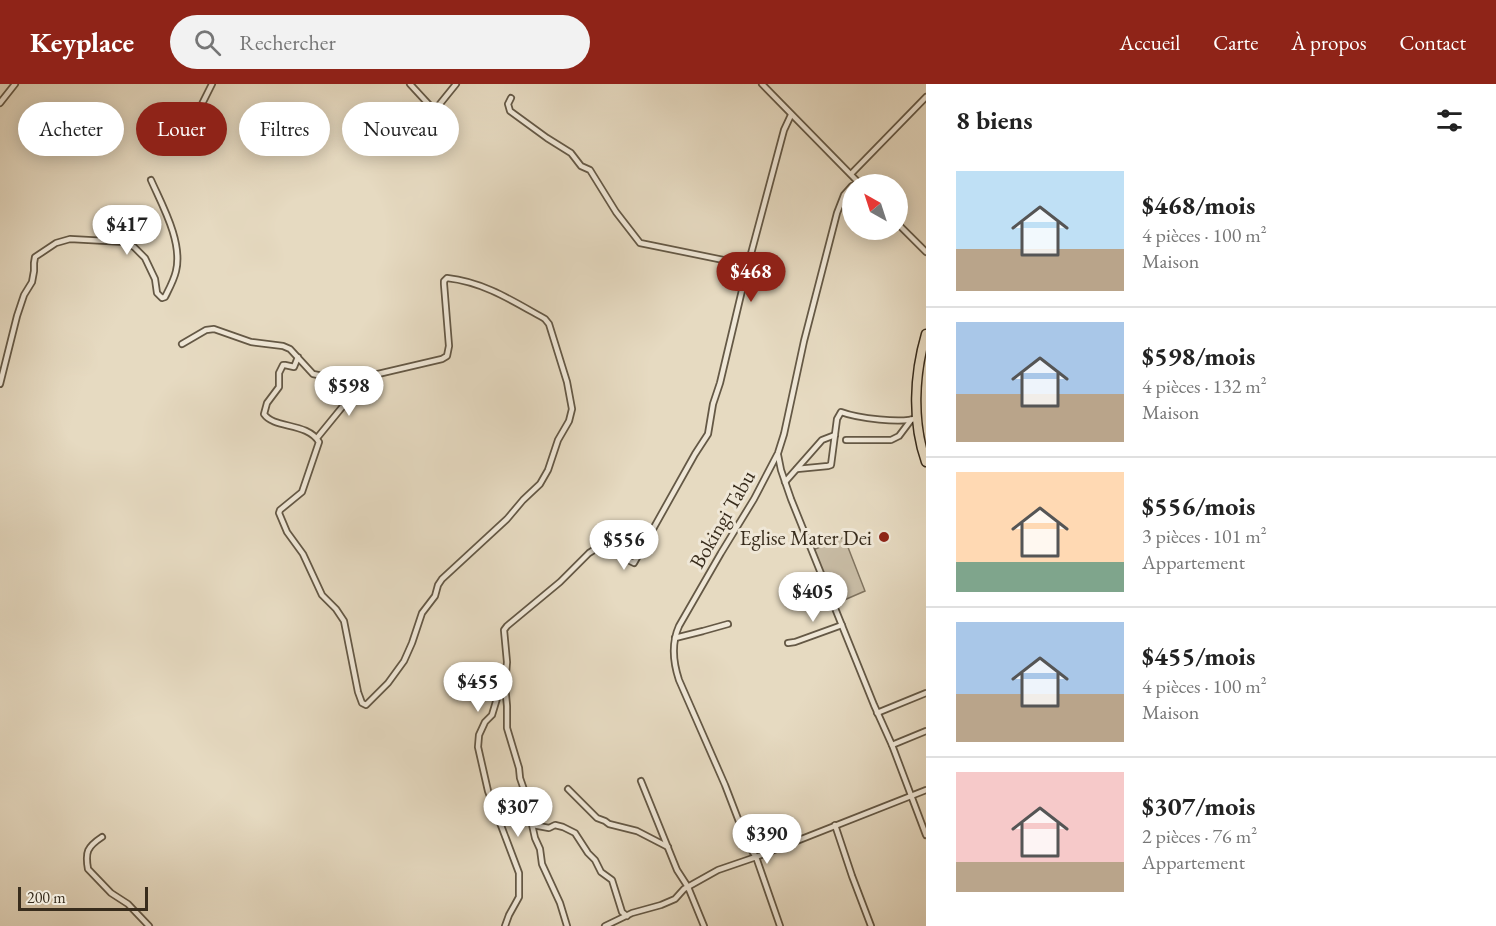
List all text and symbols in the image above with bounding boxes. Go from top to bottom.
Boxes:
search box [170,15,590,69]
text: Keyplace [30,24,134,60]
icon: search [191,26,224,59]
text: Rechercher [239,28,336,57]
text: Accueil [1120,29,1180,56]
text: Carte [1213,29,1258,56]
text: À propos [1291,29,1366,56]
text: Contact [1399,29,1466,56]
chip: Acheter [18,102,124,156]
chip: Louer [136,102,227,156]
chip: Filtres [239,102,330,156]
chip: Nouveau [342,102,459,156]
text: 8 biens [956,103,1033,137]
icon: filters [1433,104,1466,137]
north arrow [842,174,908,240]
map controls [842,174,908,240]
text: $468/mois [1142,188,1255,222]
icon: home [1004,195,1076,267]
pin: $417 [91,205,163,256]
text: $417 [107,211,147,237]
text: 4 pièces · 100 m² [1142,222,1267,248]
text: Maison [1142,248,1199,274]
pin: $468 [715,252,787,303]
text: $468 [731,258,771,284]
text: $598/mois [1142,339,1255,373]
icon: home [1004,346,1076,418]
pin: $598 [313,366,385,417]
text: $598 [329,372,369,398]
text: 4 pièces · 132 m² [1142,373,1267,399]
text: Maison [1142,399,1199,425]
street label: Bokingi Tabu [683,465,761,573]
text: $556/mois [1142,489,1255,523]
icon: home [1004,496,1076,568]
pin: $556 [588,520,660,571]
text: 3 pièces · 101 m² [1142,523,1267,549]
place label: Eglise Mater Dei [740,524,872,551]
text: $556 [604,526,644,552]
marker: Eglise Mater Dei [877,530,891,544]
text: Appartement [1142,549,1245,575]
pin: $405 [777,572,849,623]
text: $405 [793,578,833,604]
text: $455/mois [1142,639,1255,673]
icon: home [1004,646,1076,718]
pin: $455 [442,662,514,713]
text: $455 [458,668,498,694]
text: 4 pièces · 100 m² [1142,673,1267,699]
text: Maison [1142,699,1199,725]
pin: $307 [482,787,554,838]
text: $307/mois [1142,789,1255,823]
text: $307 [498,793,538,819]
icon: home [1004,796,1076,868]
pin: $390 [731,814,803,865]
text: $390 [747,820,787,846]
text: 2 pièces · 76 m² [1142,823,1257,849]
text: Appartement [1142,849,1245,875]
scale bar [18,884,148,912]
text: 200 m [27,887,66,908]

